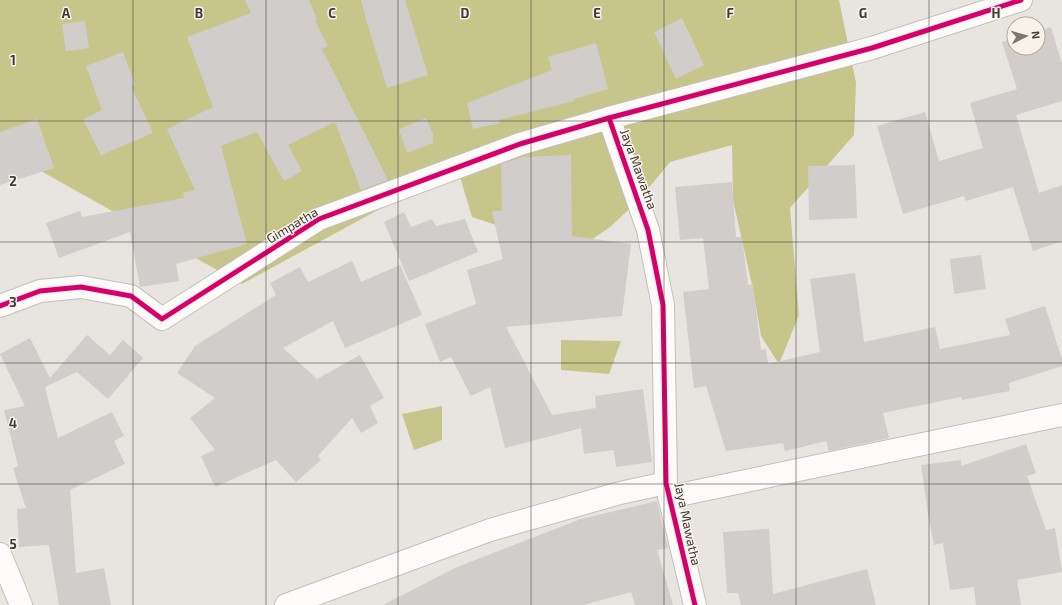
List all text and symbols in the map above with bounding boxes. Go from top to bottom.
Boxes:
text: A [62,5,71,21]
text: B [195,5,203,21]
text: C [328,5,336,21]
text: D [461,5,470,21]
text: E [593,5,601,21]
text: F [726,5,734,21]
text: G [859,5,867,21]
text: H [992,5,1001,21]
north arrow [1006,16,1046,56]
text: N [1030,30,1043,40]
text: 1 [10,52,16,68]
street label: Jaya Mawatha [617,127,661,211]
text: 2 [9,173,17,189]
street label: Gimpatha [263,203,321,247]
text: 3 [9,294,17,310]
text: 4 [9,415,17,431]
street label: Jaya Mawatha [671,481,705,567]
text: 5 [9,536,17,552]

